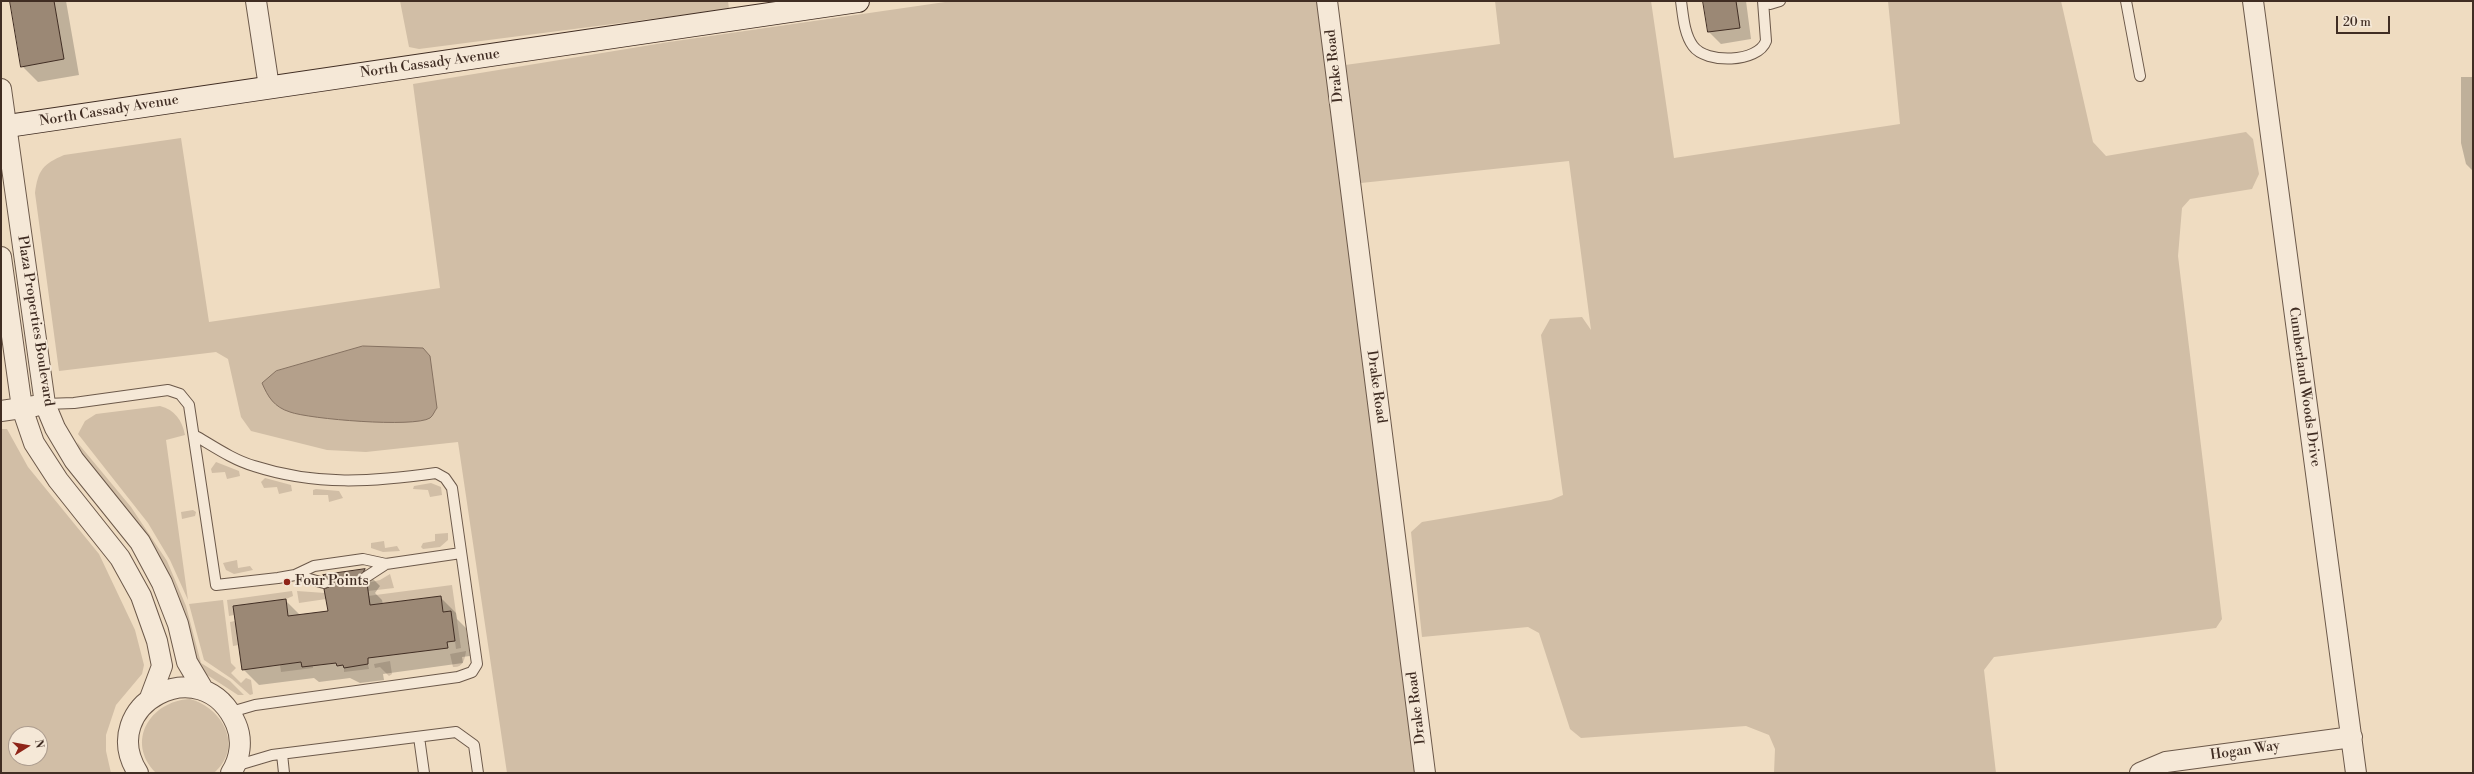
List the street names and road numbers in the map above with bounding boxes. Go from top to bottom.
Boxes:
street label: Drake Road [1323,29,1347,103]
street label: North Cassady Avenue [359,46,501,82]
street label: North Cassady Avenue [38,92,180,130]
street label: Plaza Properties Boulevard [13,234,57,408]
street label: Cumberland Woods Drive [2284,306,2324,468]
street label: Drake Road [1363,349,1389,425]
street label: Drake Road [1404,670,1430,746]
street label: Hogan Way [2209,738,2281,764]

